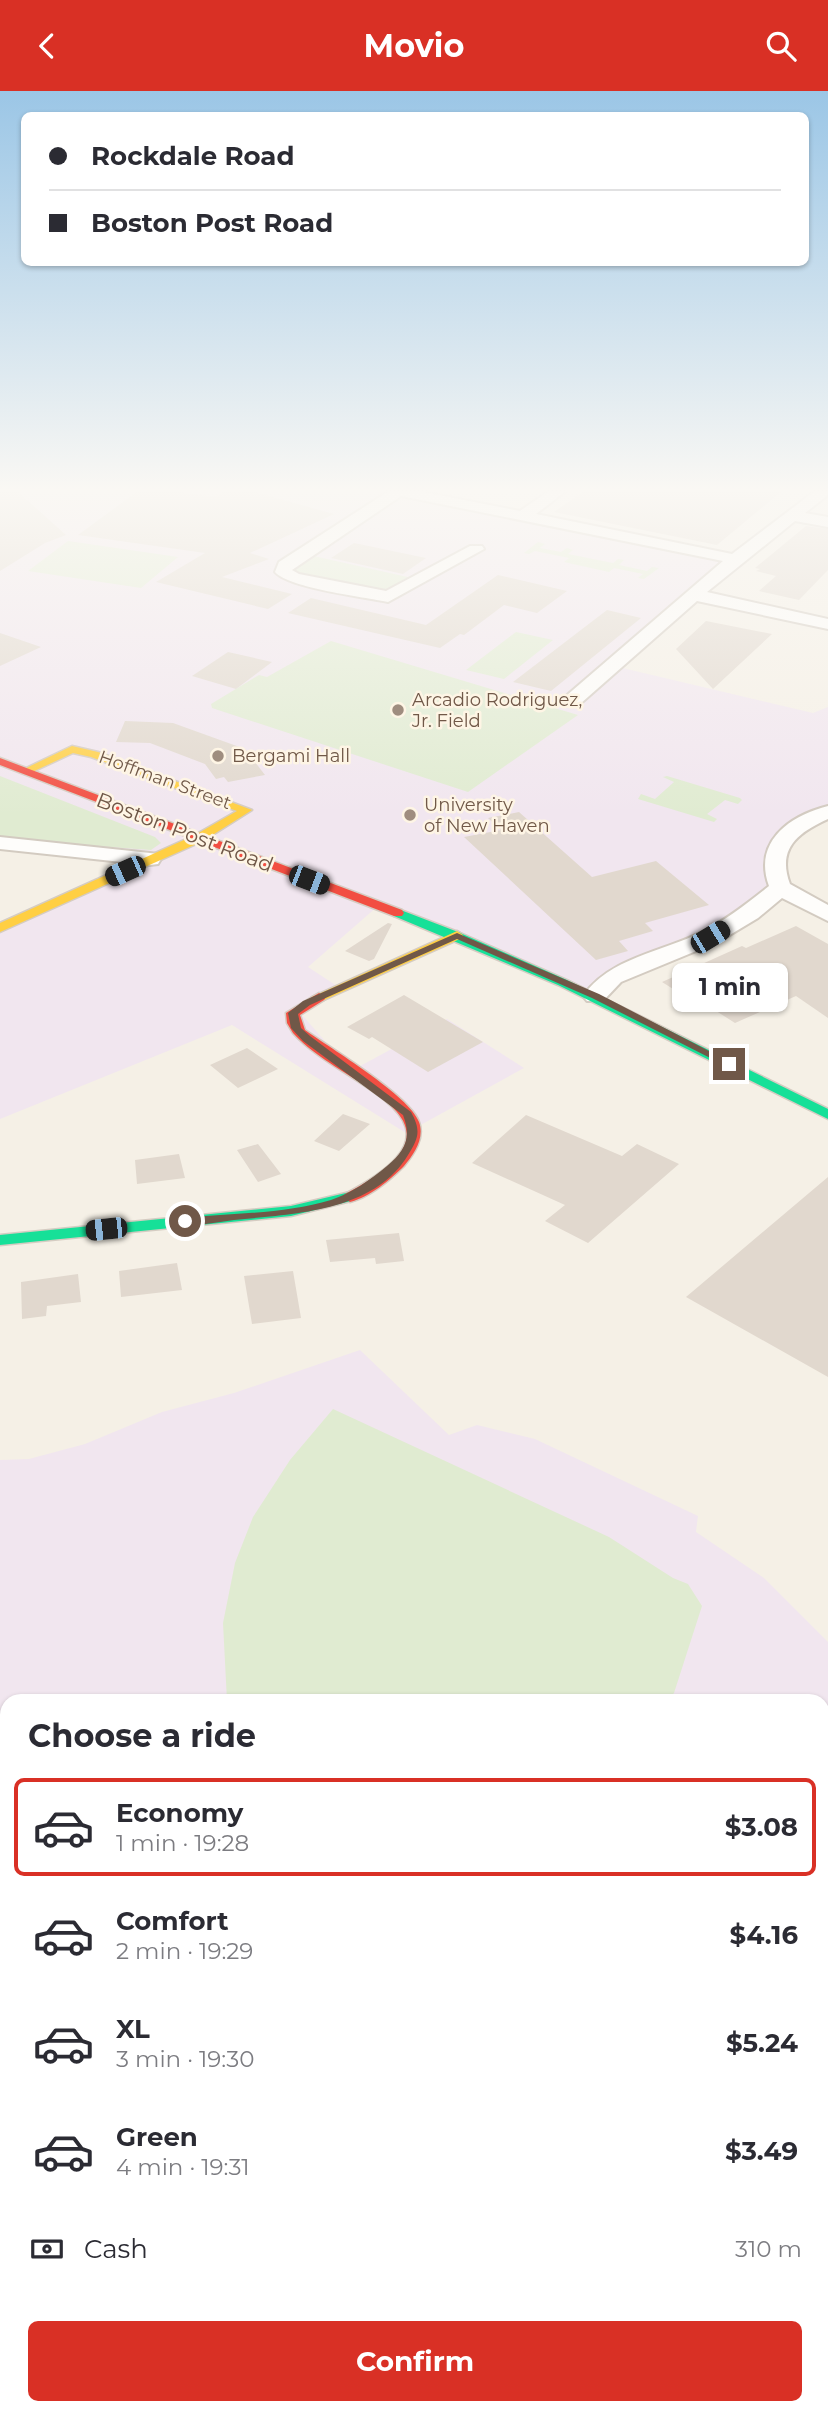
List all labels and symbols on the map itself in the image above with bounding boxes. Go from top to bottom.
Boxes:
place label: Arcadio Rodriguez, Jr. Field [411,689,582,732]
marker: Arcadio Rodriguez, Jr. Field [390,702,406,718]
place label: Bergami Hall [232,745,350,767]
street label: Hoffman Street [96,746,234,814]
marker: Bergami Hall [210,748,226,764]
street label: Boston Post Road [93,787,277,877]
place label: University of New Haven [424,794,550,837]
marker: University of New Haven [402,807,418,823]
car [102,853,149,889]
car [286,863,333,897]
car [687,917,734,957]
callout: 1 min [671,963,787,1011]
route end [713,1048,745,1080]
route start [169,1205,201,1237]
car [85,1216,128,1242]

